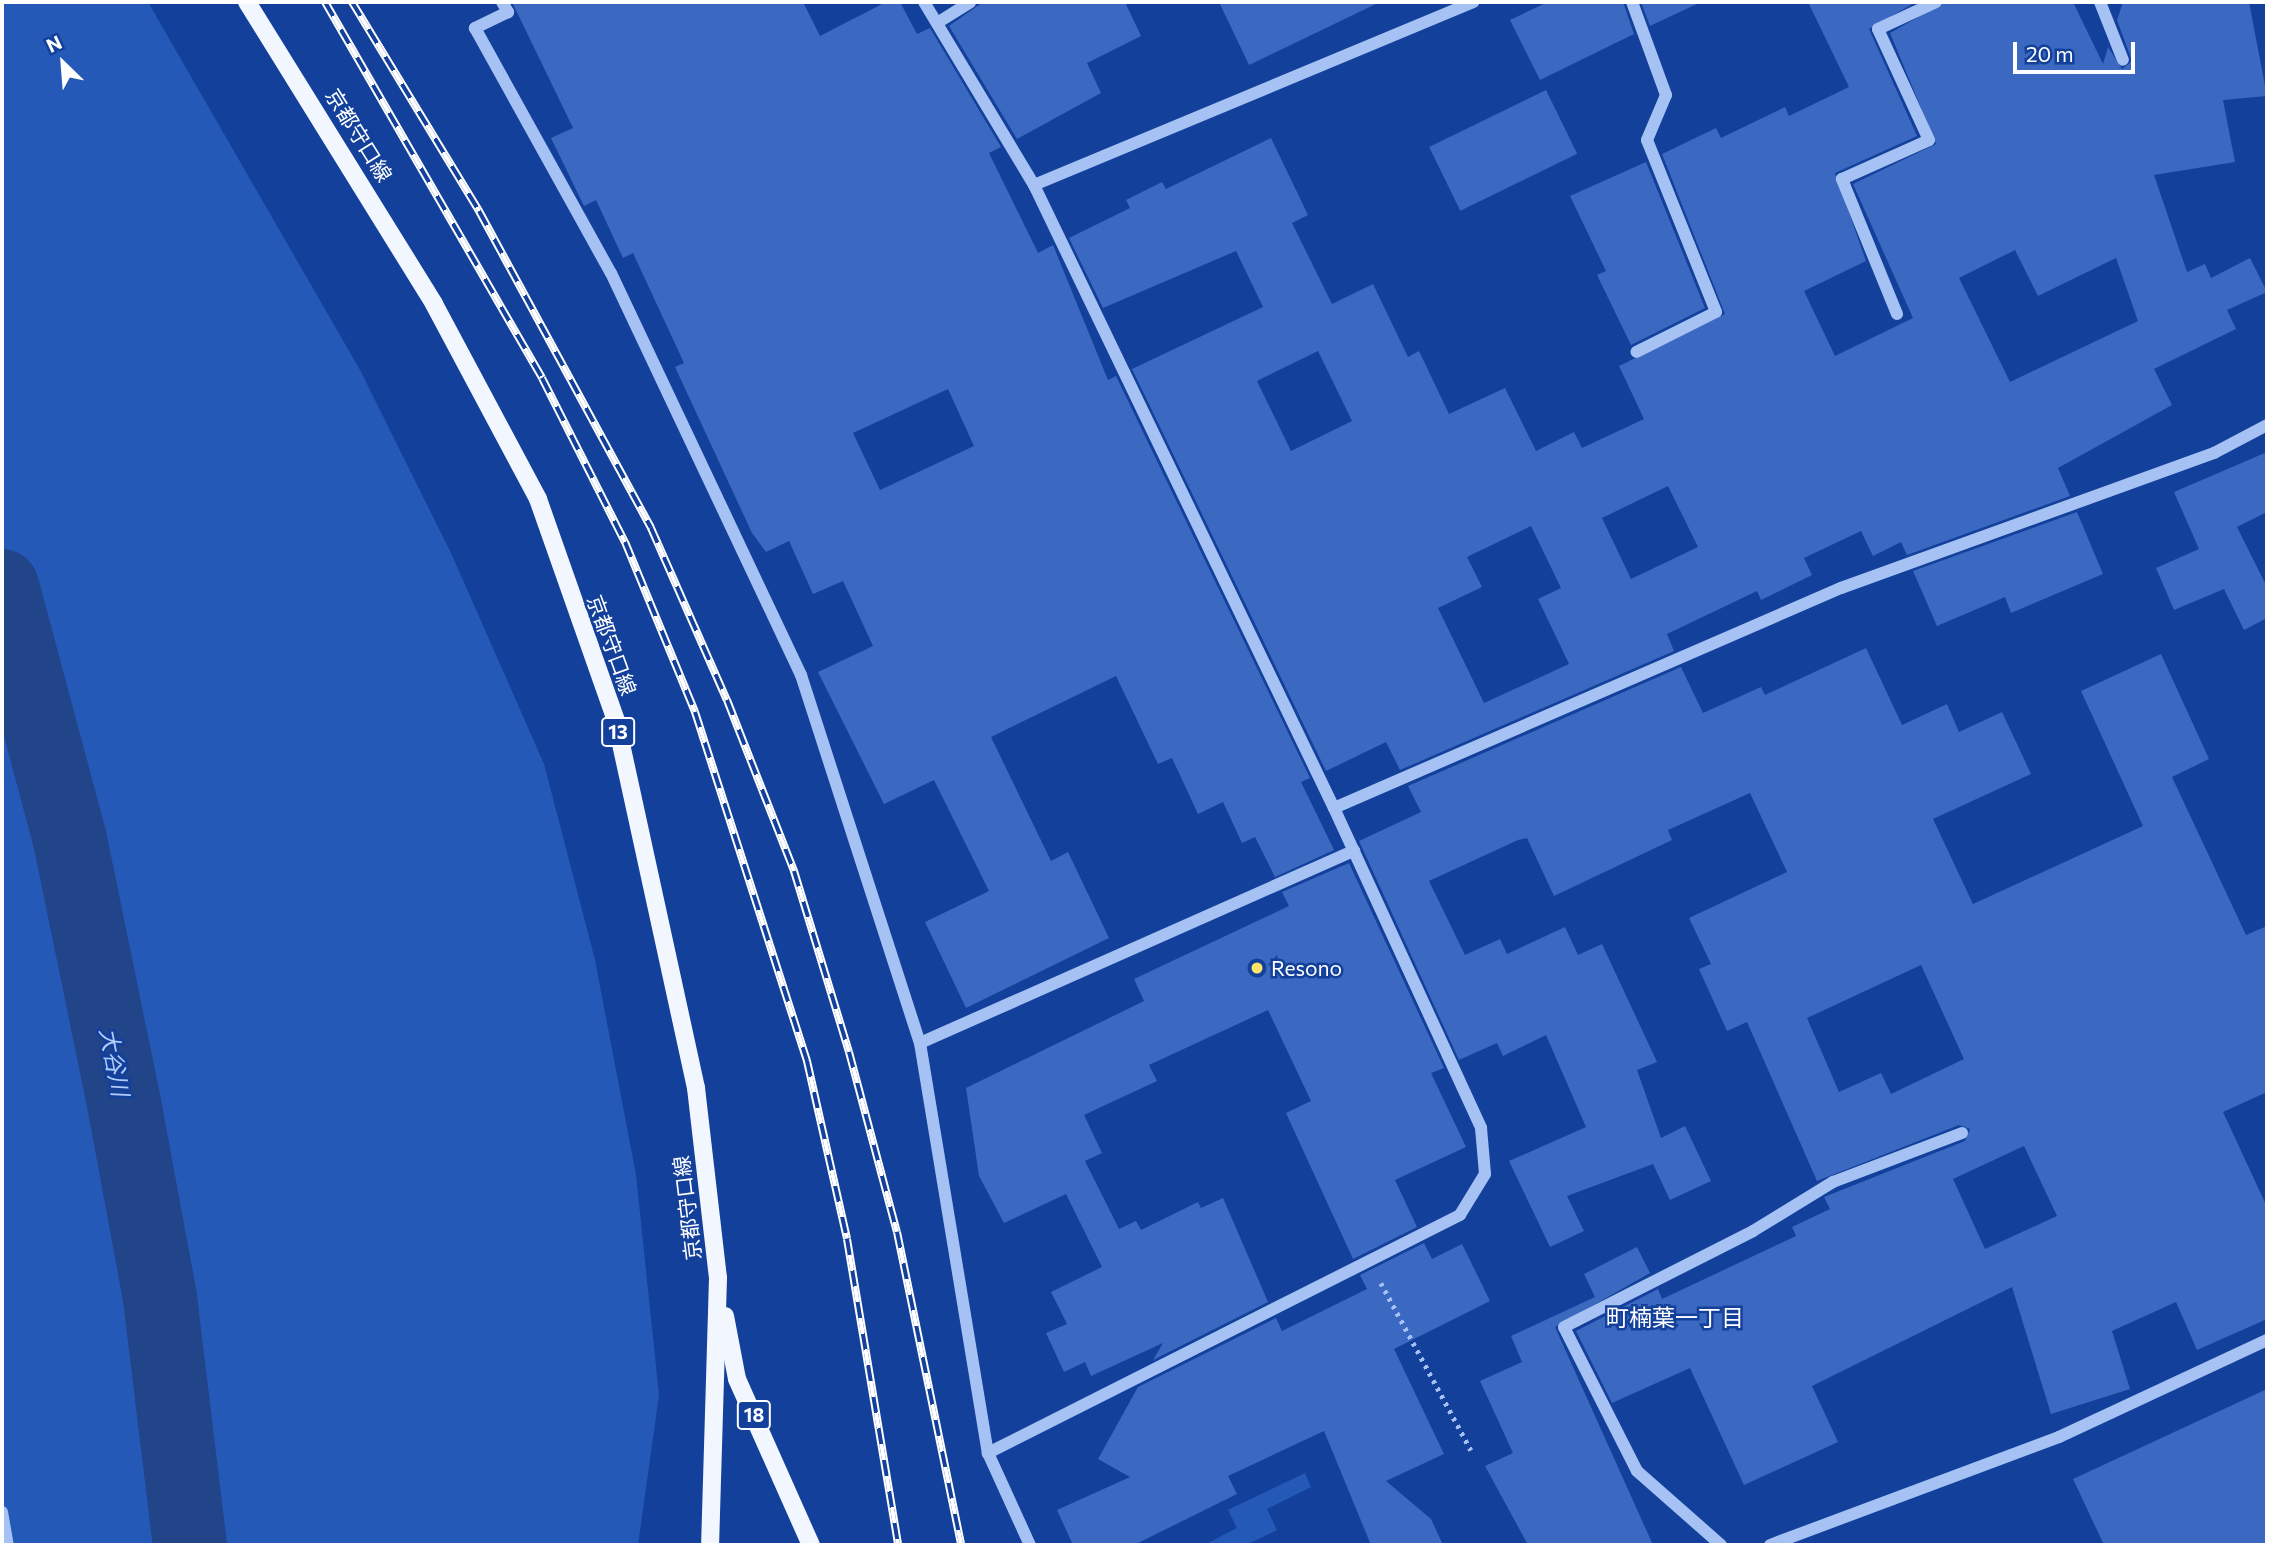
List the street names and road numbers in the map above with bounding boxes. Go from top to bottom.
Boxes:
street label: 京都守口線 [320,84,398,186]
street label: 京都守口線 [582,591,642,699]
road number: 13 [600,716,636,748]
street label: 京都守口線 [668,1154,706,1262]
road number: 18 [736,1400,772,1430]

